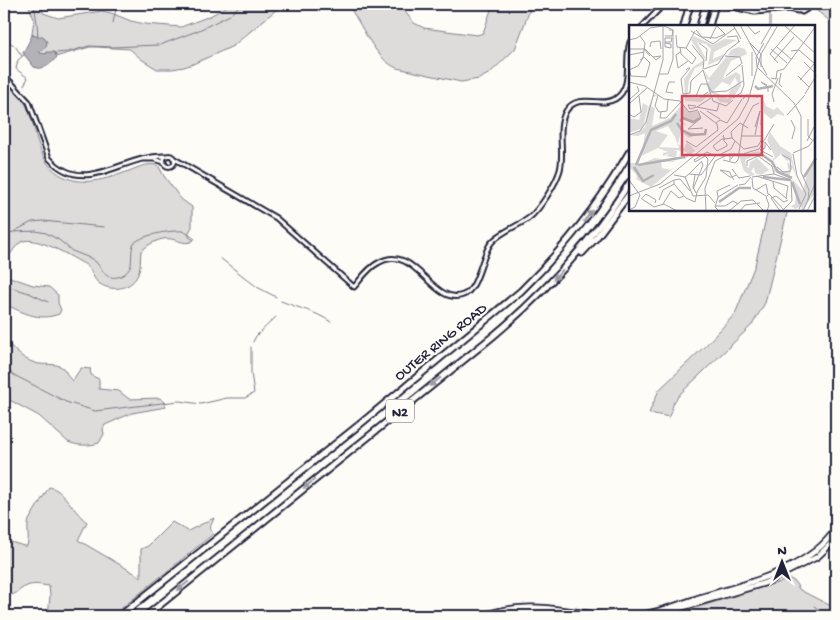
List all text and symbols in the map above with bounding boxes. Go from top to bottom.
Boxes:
inset map [629,25,815,211]
one-way arrow [583,209,593,223]
one-way arrow [552,269,563,282]
street label: OUTER RING ROAD [391,300,491,385]
one-way arrow [429,377,442,387]
road number: N2 [386,400,414,422]
one-way arrow [303,479,316,490]
north arrow [758,538,808,588]
text: N [777,543,787,560]
one-way arrow [177,581,190,592]

